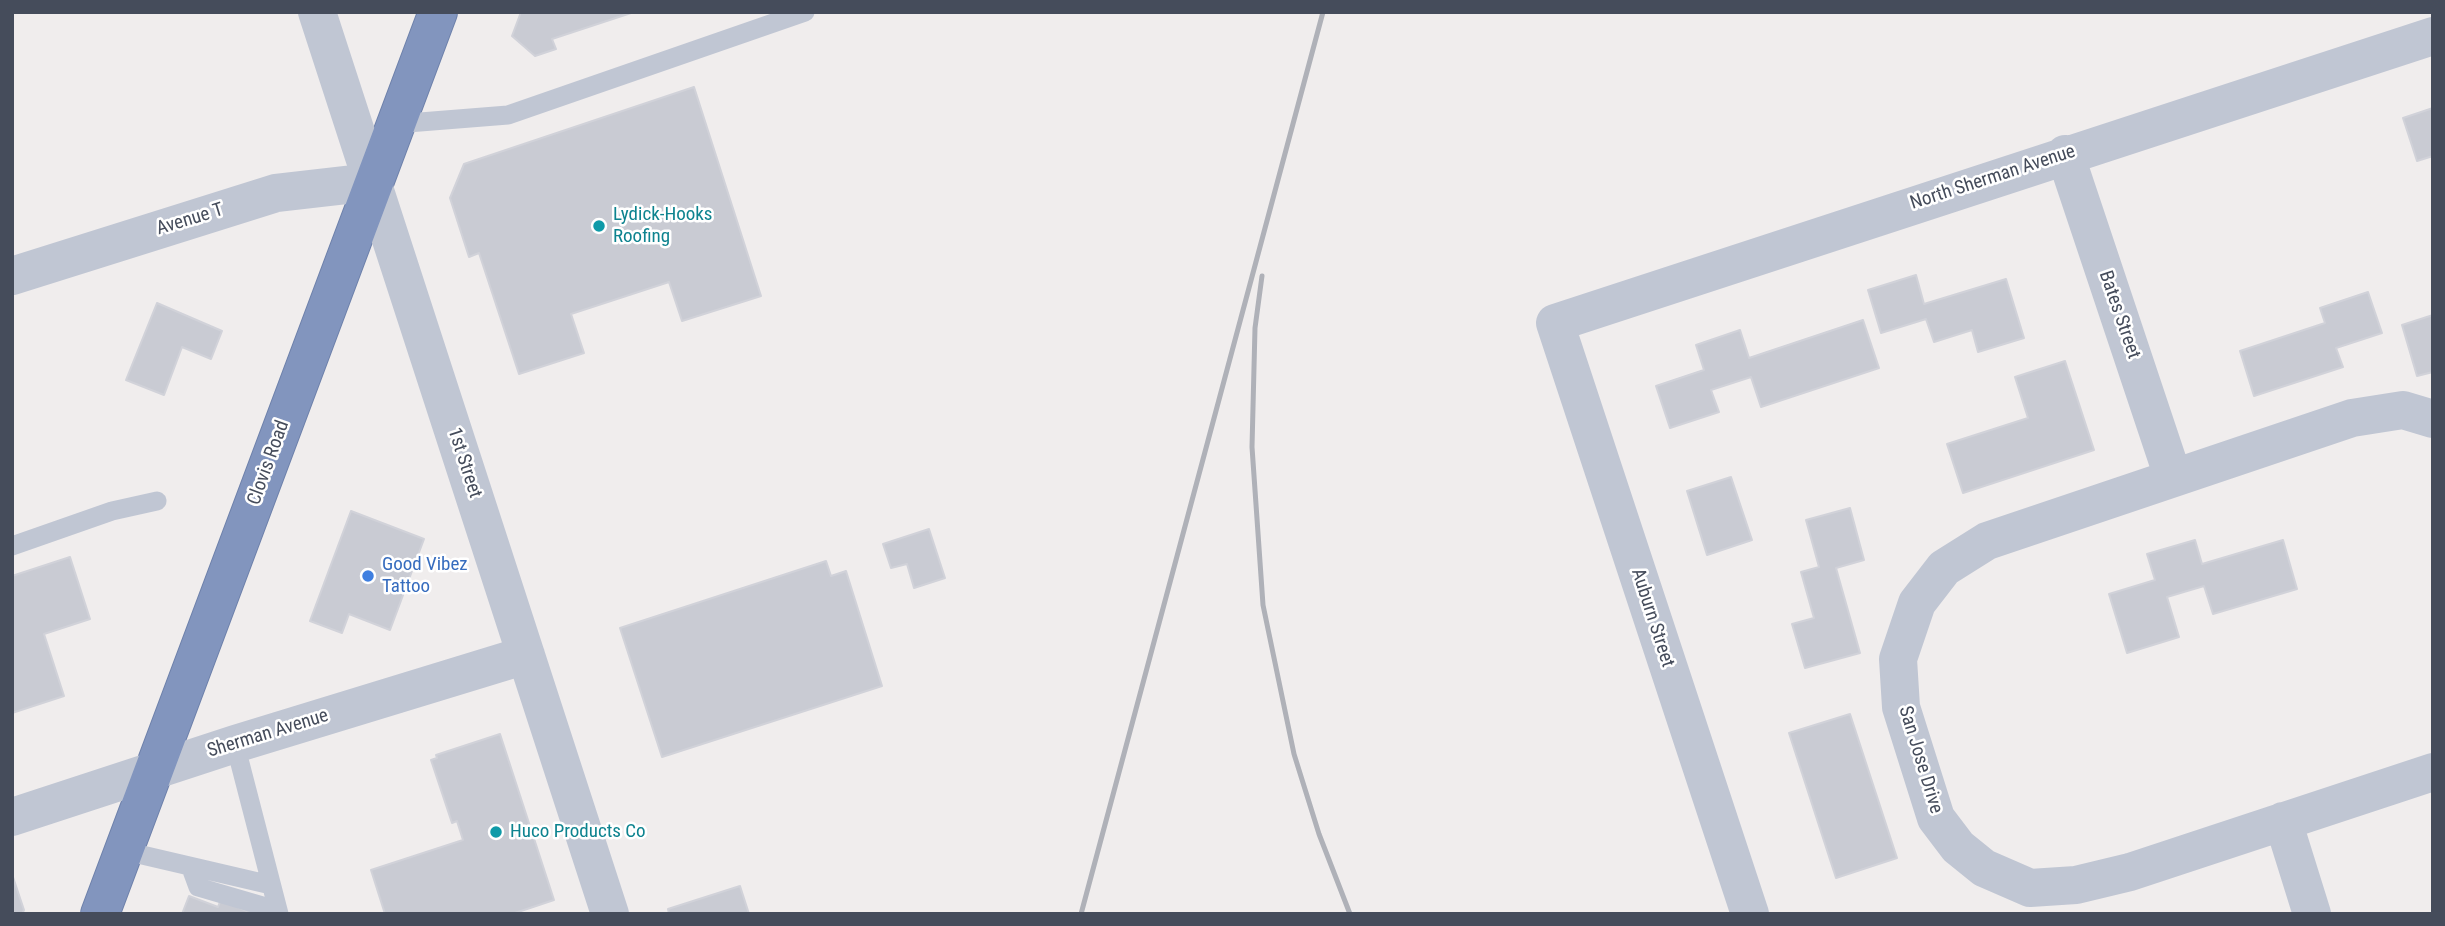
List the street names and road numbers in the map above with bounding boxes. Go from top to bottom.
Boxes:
street label: North Sherman Avenue [1908,141,2078,215]
street label: Avenue T [154,199,226,241]
street label: Bates Street [2093,268,2145,362]
street label: Clovis Road [243,418,295,508]
street label: 1st Street [442,425,486,501]
street label: Auburn Street [1625,566,1679,670]
street label: San Jose Drive [1893,704,1947,816]
street label: Sherman Avenue [205,705,331,763]

